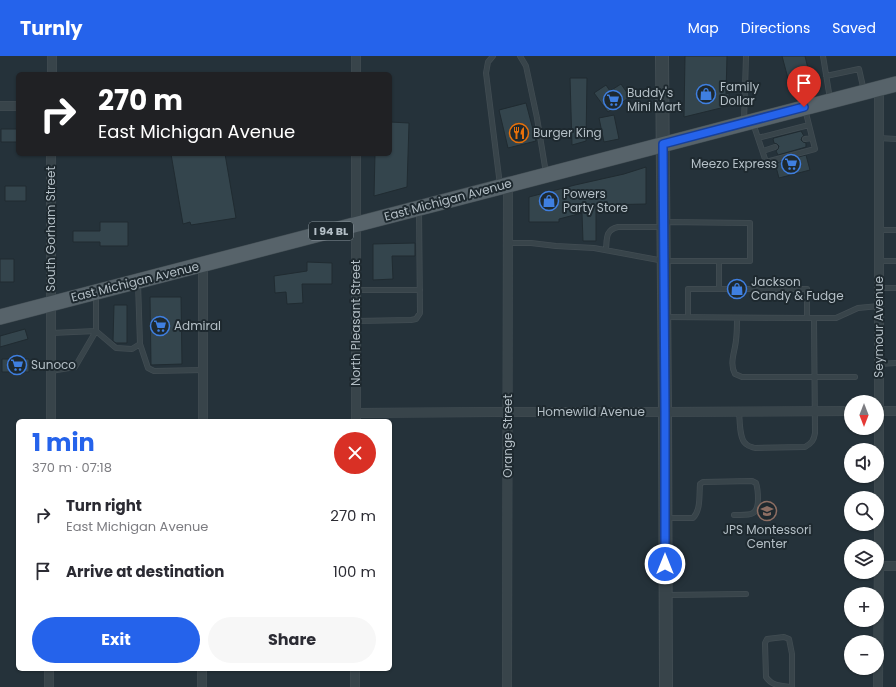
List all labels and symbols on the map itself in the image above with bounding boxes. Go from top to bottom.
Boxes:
pin [787,66,821,107]
place label: Family Dollar [720,78,759,109]
shop icon: Family Dollar [695,83,717,105]
place label: Buddy's Mini Mart [627,84,681,115]
supermarket icon: Buddy's Mini Mart [602,89,624,111]
restaurant icon: Burger King [508,122,530,144]
place label: Burger King [533,124,602,141]
supermarket icon: Meezo Express [780,153,802,175]
place label: Meezo Express [691,155,777,172]
street label: South Gorham Street [42,166,59,292]
street label: East Michigan Avenue [382,174,514,225]
place label: Powers Party Store [563,185,628,216]
shop icon: Powers Party Store [538,190,560,212]
road number: I 94 BL [309,222,353,240]
street label: East Michigan Avenue [69,257,201,306]
street label: North Pleasant Street [347,260,364,386]
place label: Jackson Candy & Fudge [751,273,844,304]
street label: Seymour Avenue [870,276,887,378]
shop icon: Jackson Candy & Fudge [726,278,748,300]
supermarket icon: Admiral [149,315,171,337]
place label: Admiral [174,317,221,334]
supermarket icon: Sunoco [6,354,28,376]
place label: Sunoco [31,356,76,373]
street label: Orange Street [499,394,516,478]
north arrow [844,395,884,435]
street label: Homewild Avenue [537,403,645,420]
school or university icon: JPS Montessori Center [756,500,778,522]
place label: JPS Montessori Center [723,521,811,552]
position arrow [644,543,686,585]

